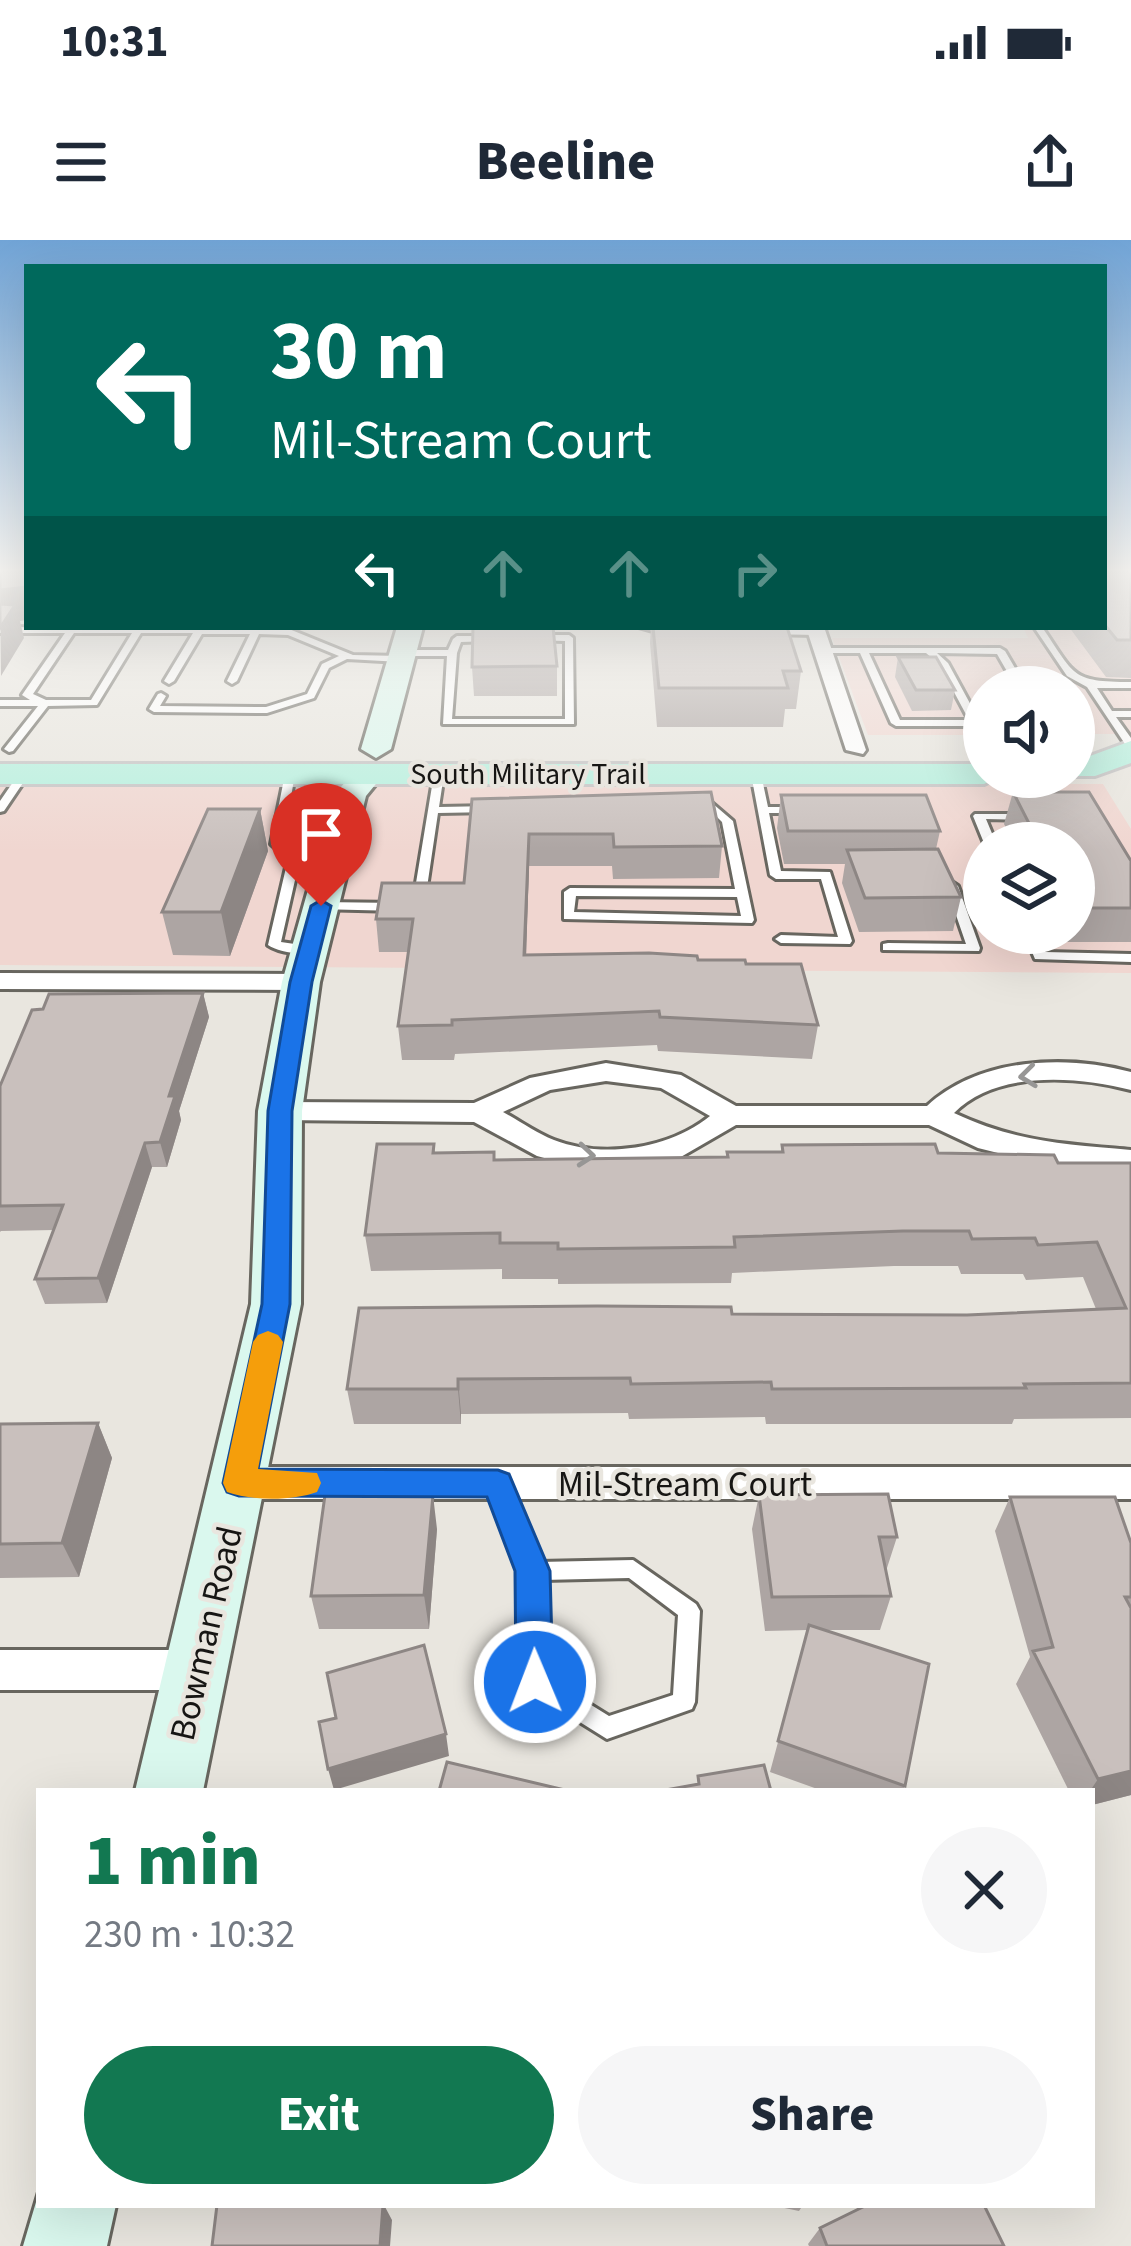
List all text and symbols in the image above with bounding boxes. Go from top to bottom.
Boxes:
text: 10:31 [60,10,169,74]
text: Beeline [476,124,655,201]
icon: menu [48,129,114,195]
icon: share [1017,129,1083,195]
text: 30 m [270,292,448,412]
icon: left [72,312,228,468]
text: Mil-Stream Court [270,403,651,480]
icon: left [344,540,410,606]
icon: ahead [470,540,536,606]
icon: ahead [596,540,662,606]
icon: right [722,540,788,606]
map controls [963,666,1095,954]
button: sound [963,666,1095,798]
street label: South Military Trail [410,753,646,796]
pin [270,783,372,906]
icon: arrive [288,801,354,867]
button: layers [963,822,1095,954]
one-way arrow [1018,1063,1038,1089]
one-way arrow [577,1142,596,1167]
street label: Mil-Stream Court [558,1459,812,1510]
street label: Bowman Road [157,1521,256,1746]
position arrow [472,1619,598,1745]
text: 1 min [84,1810,261,1913]
button: close [921,1827,1047,1953]
text: 230 m · 10:32 [84,1907,295,1963]
button: Exit [84,2046,554,2184]
button: Share [578,2046,1047,2184]

